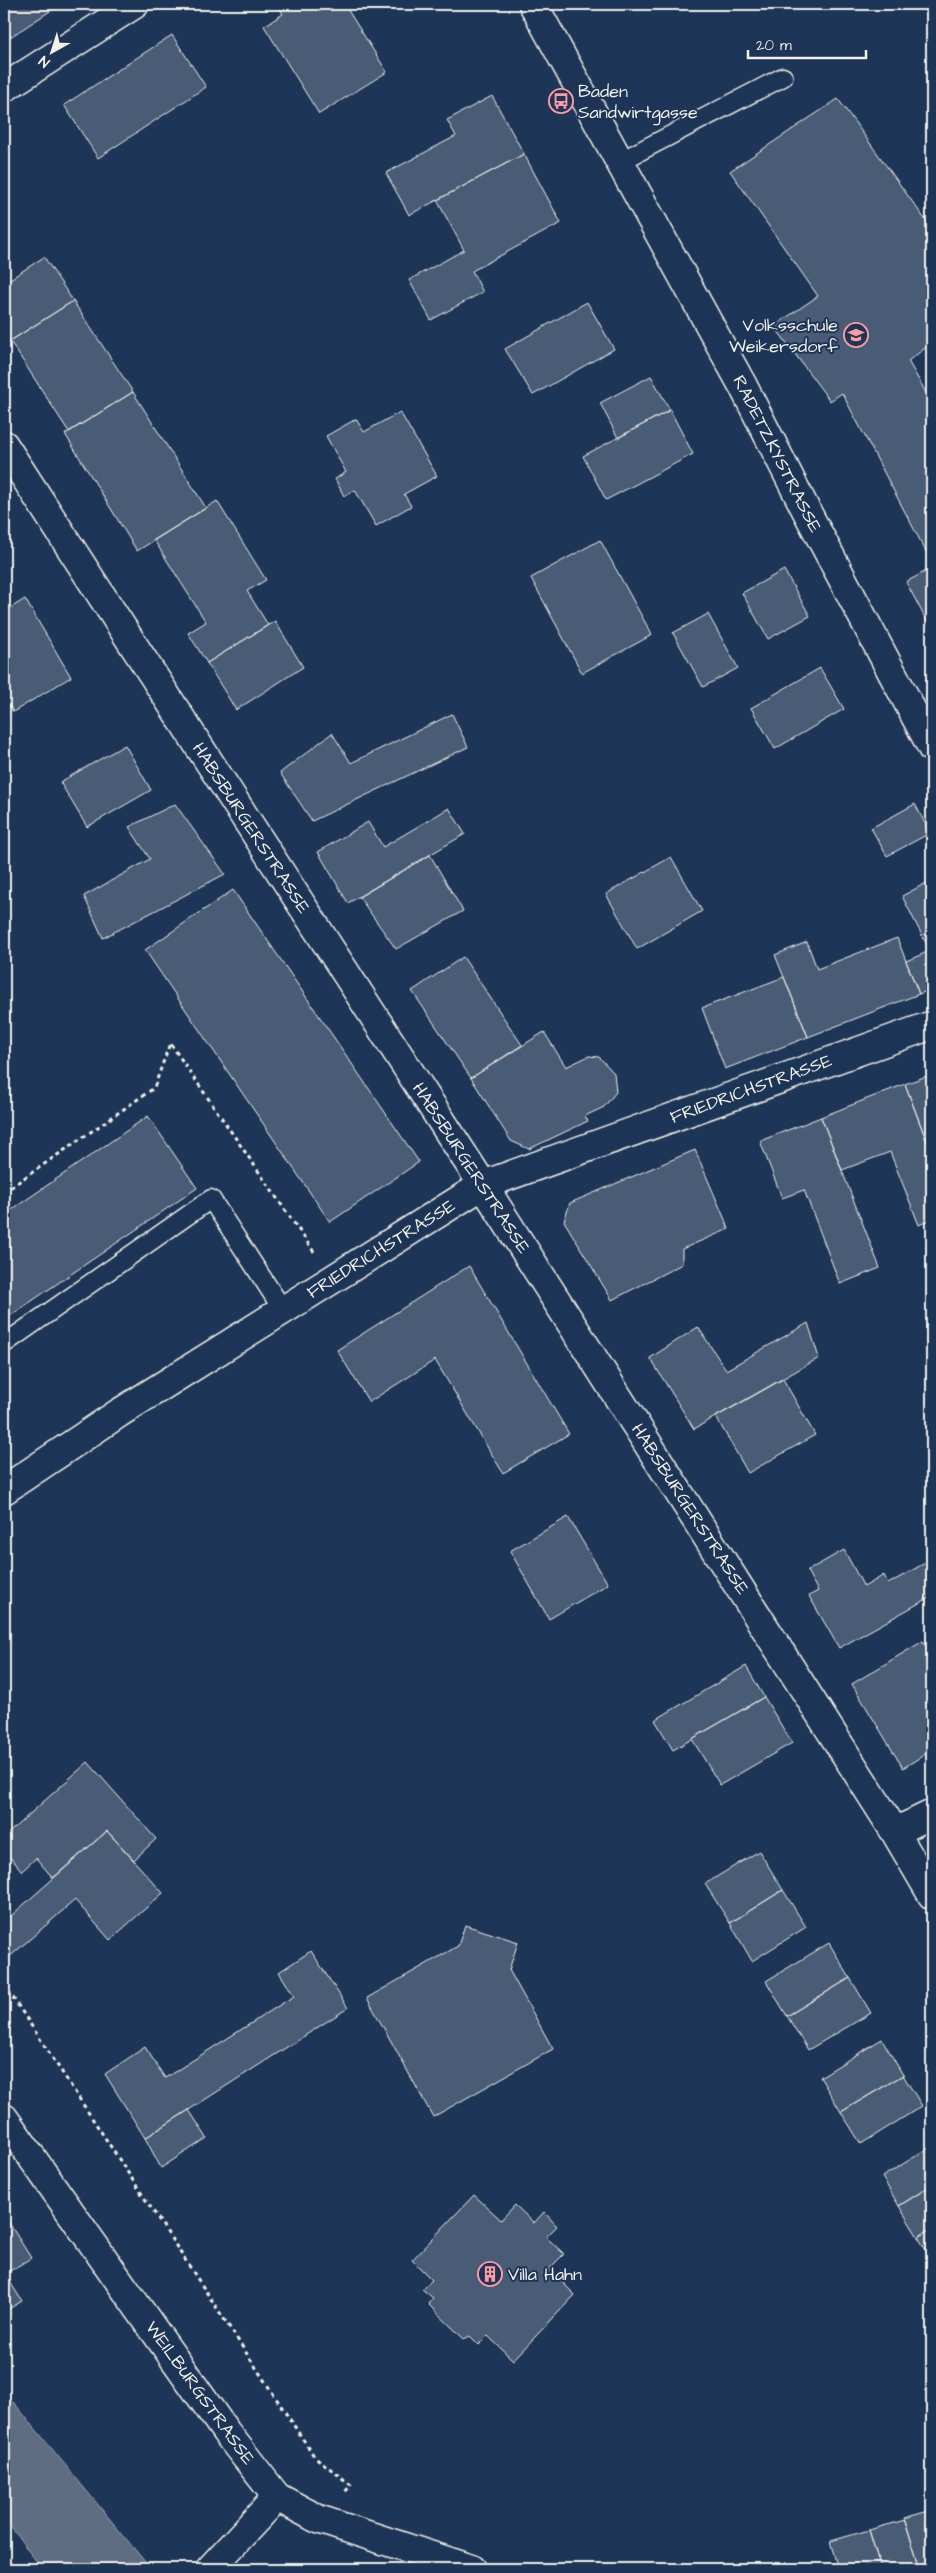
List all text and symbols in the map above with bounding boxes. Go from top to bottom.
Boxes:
north arrow [28,28,78,78]
scale bar [748,28,866,60]
text: 20 m [756,35,792,56]
text: N [35,51,54,72]
place label: Baden Sandwirtgasse [578,79,698,126]
bus stop icon: Baden Sandwirtgasse [548,88,574,114]
place label: Volksschule Weikersdorf [729,313,838,359]
school or university icon: Volksschule Weikersdorf [843,322,869,348]
street label: RADETZKYSTRASSE [726,371,828,537]
street label: HABSBURGERSTRASSE [186,738,316,919]
street label: FRIEDRICHSTRASSE [667,1048,836,1130]
street label: HABSBURGERSTRASSE [406,1078,536,1259]
street label: FRIEDRICHSTRASSE [302,1193,460,1305]
street label: HABSBURGERSTRASSE [625,1419,755,1600]
building icon: Villa Hahn [477,2261,503,2287]
place label: Villa Hahn [508,2262,582,2287]
street label: WEILBURGSTRASSE [139,2316,261,2470]

